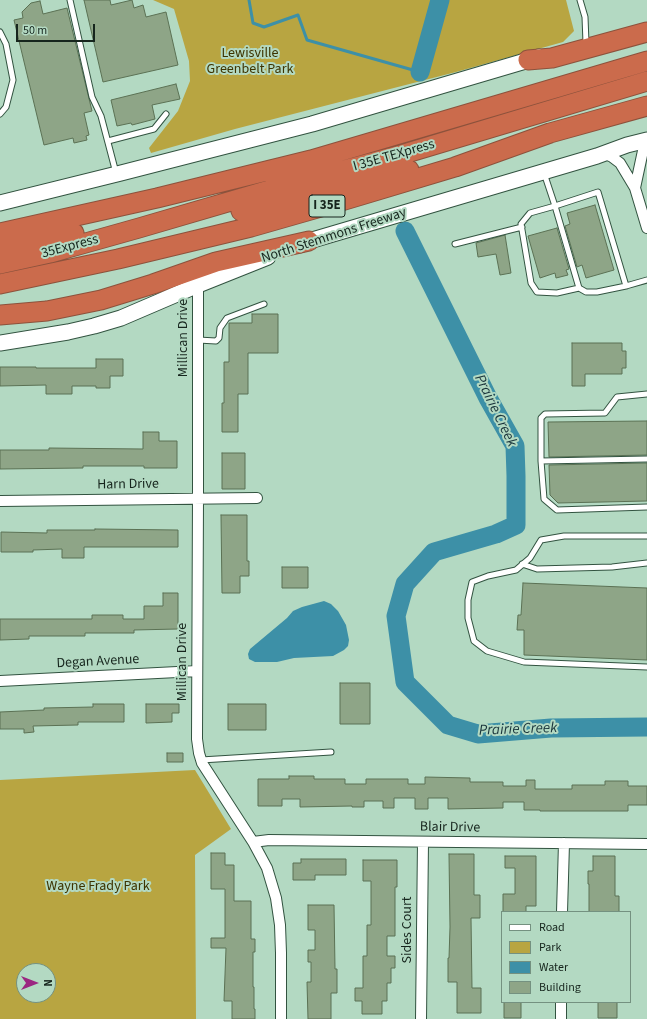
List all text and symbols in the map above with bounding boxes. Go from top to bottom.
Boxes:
scale bar [18,16,97,42]
text: 50 m [23,22,47,39]
park label: Lewisville Greenbelt Park [207,46,293,78]
street label: I 35E TEXpress [351,136,437,176]
road number: I 35E [309,195,345,217]
street label: North Stemmons Freeway [259,205,409,267]
street label: 35Express [40,231,100,263]
street label: Millican Drive [176,299,192,377]
water label: Prairie Creek [470,372,520,450]
street label: Harn Drive [97,476,159,494]
street label: Millican Drive [175,623,191,701]
street label: Degan Avenue [56,651,140,673]
water label: Prairie Creek [478,720,558,740]
street label: Blair Drive [420,819,480,837]
park label: Wayne Frady Park [46,879,150,895]
street label: Sides Court [400,896,416,964]
legend [501,911,631,1003]
text: Road [539,919,565,936]
text: Park [539,939,561,956]
text: Water [539,959,568,976]
north arrow [16,963,56,1003]
text: N [40,979,55,987]
text: Building [539,979,581,996]

